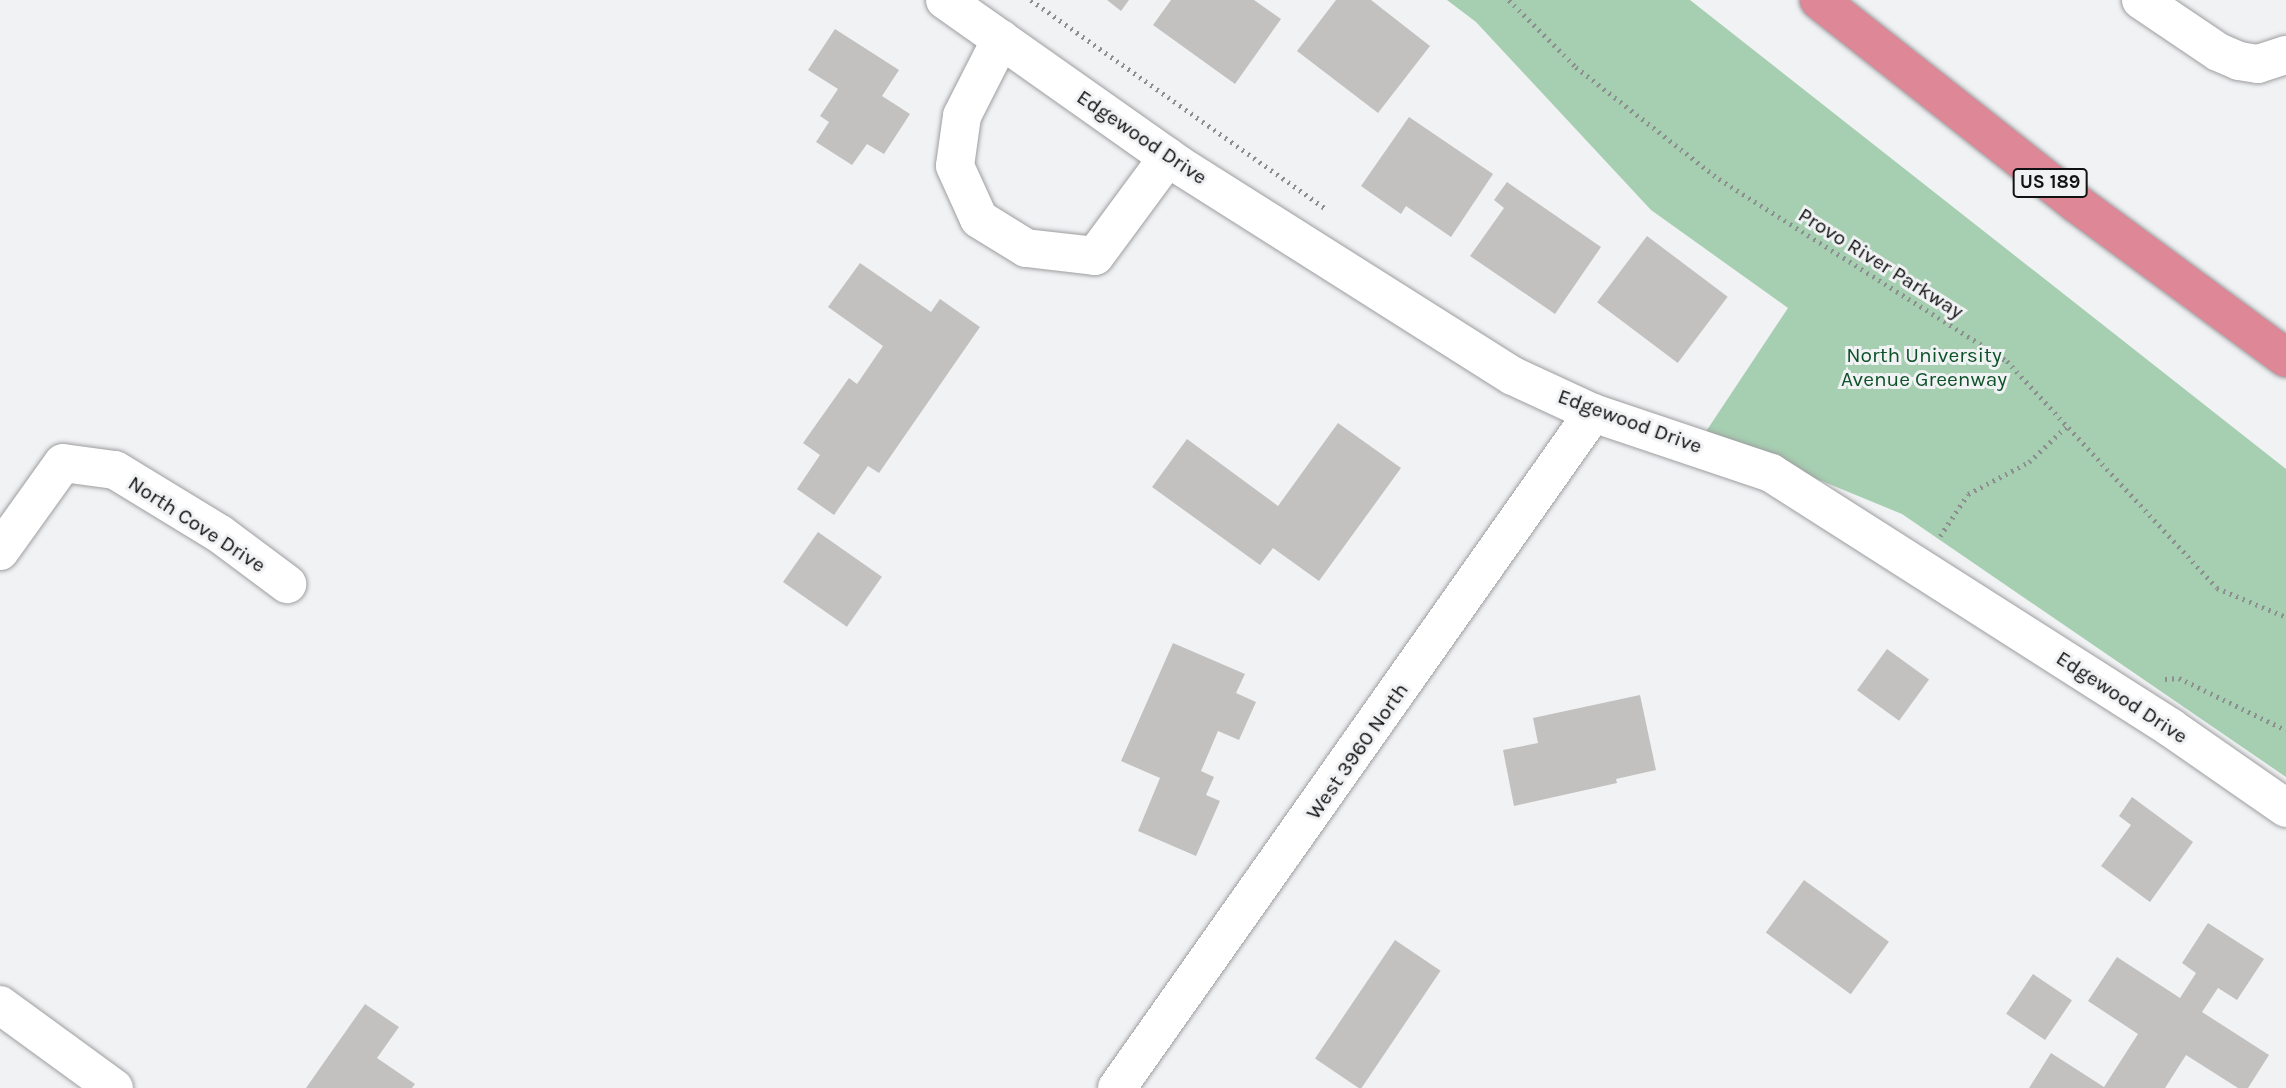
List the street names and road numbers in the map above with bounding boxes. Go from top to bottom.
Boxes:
street label: Edgewood Drive [1072,84,1212,190]
road number: US 189 [2011,168,2088,198]
street label: Provo River Parkway [1794,202,1968,324]
street label: Edgewood Drive [1554,383,1706,459]
street label: North Cove Drive [124,470,270,578]
street label: Edgewood Drive [2052,645,2192,749]
street label: West 3960 North [1301,678,1413,824]

